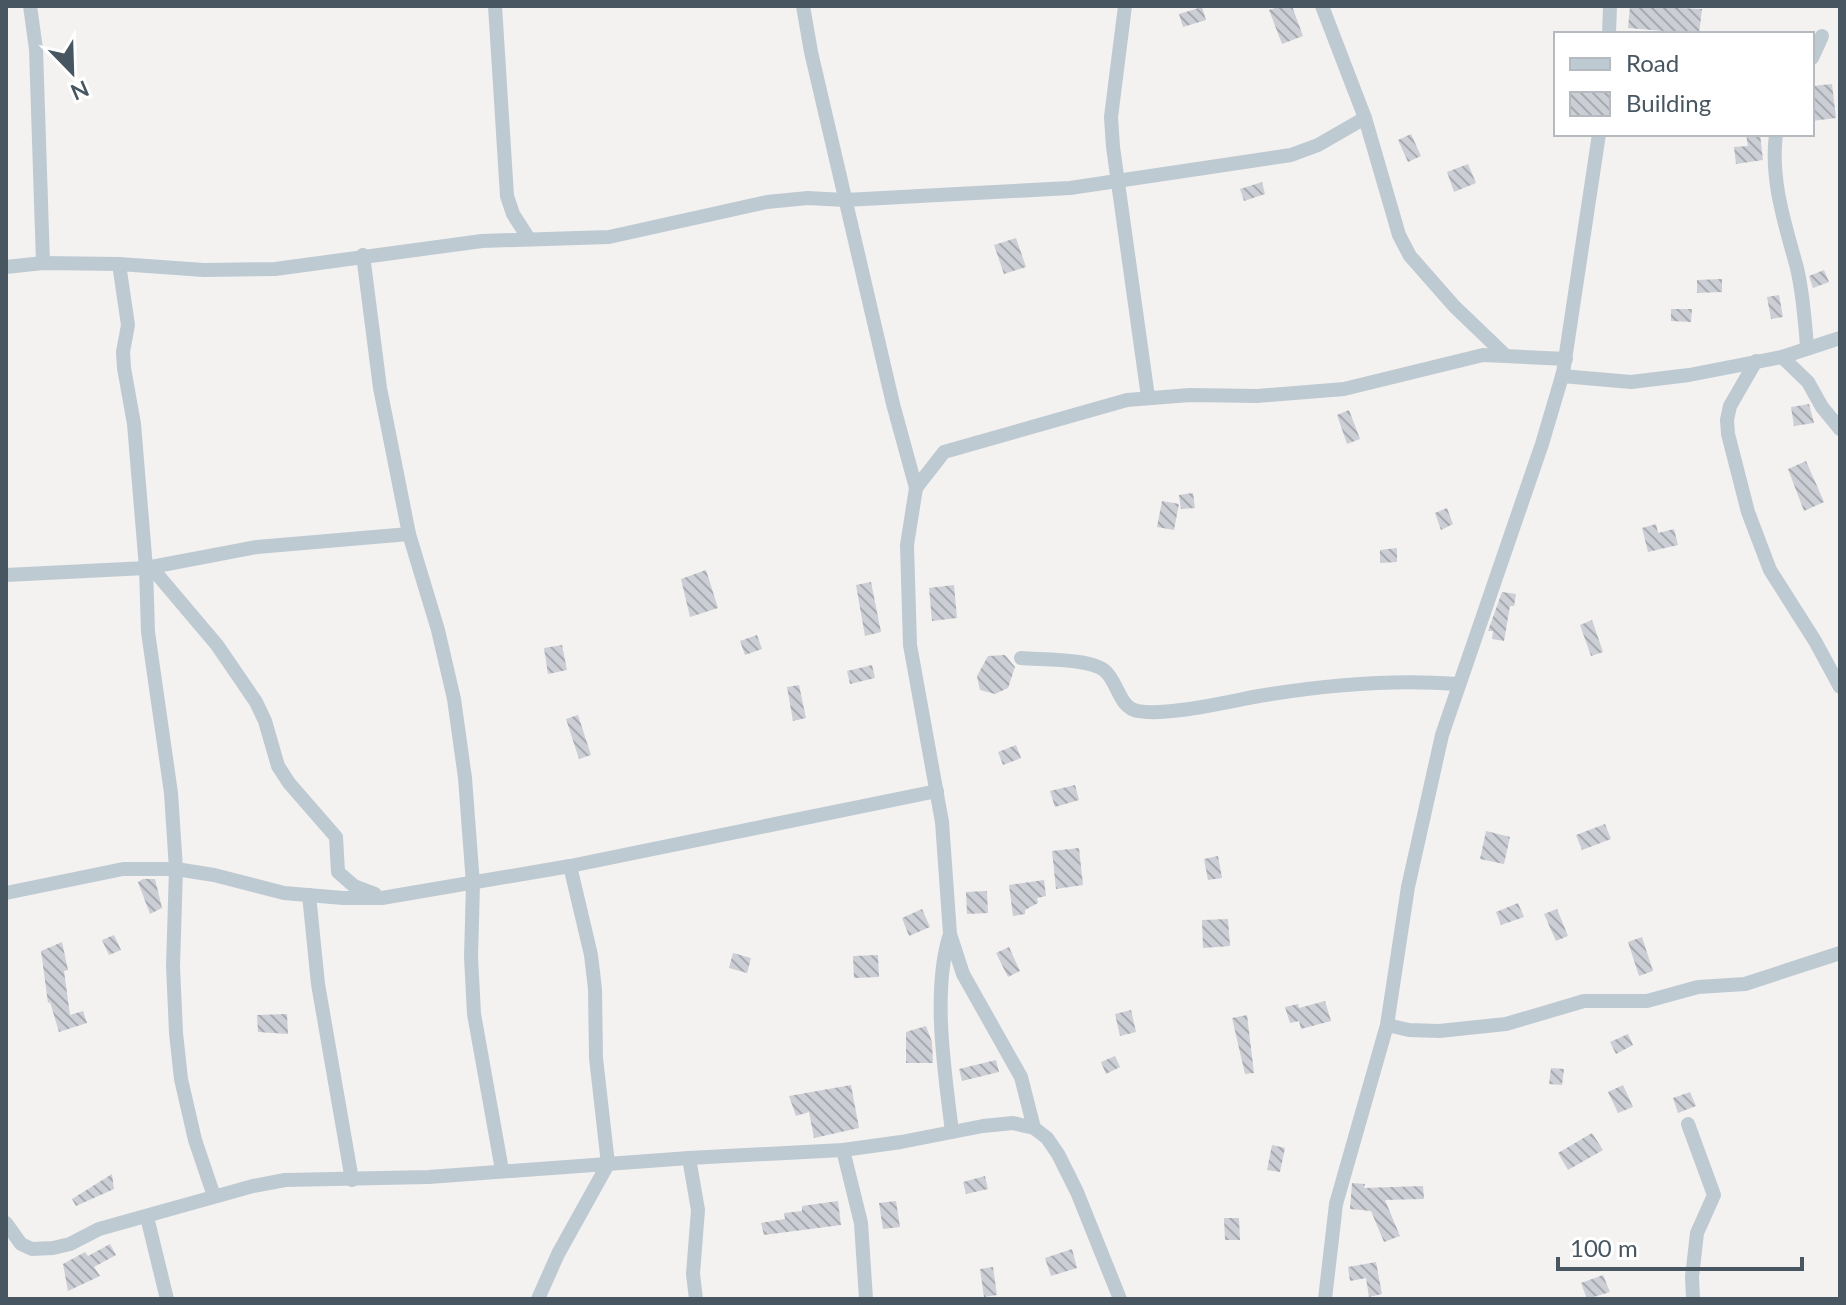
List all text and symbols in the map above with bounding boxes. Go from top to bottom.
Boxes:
north arrow [32,32,112,112]
legend [1554,32,1814,136]
text: Road [1626,48,1679,77]
text: N [67,75,93,107]
text: Building [1626,88,1711,117]
scale bar [1558,1221,1802,1271]
text: 100 m [1570,1233,1638,1262]

